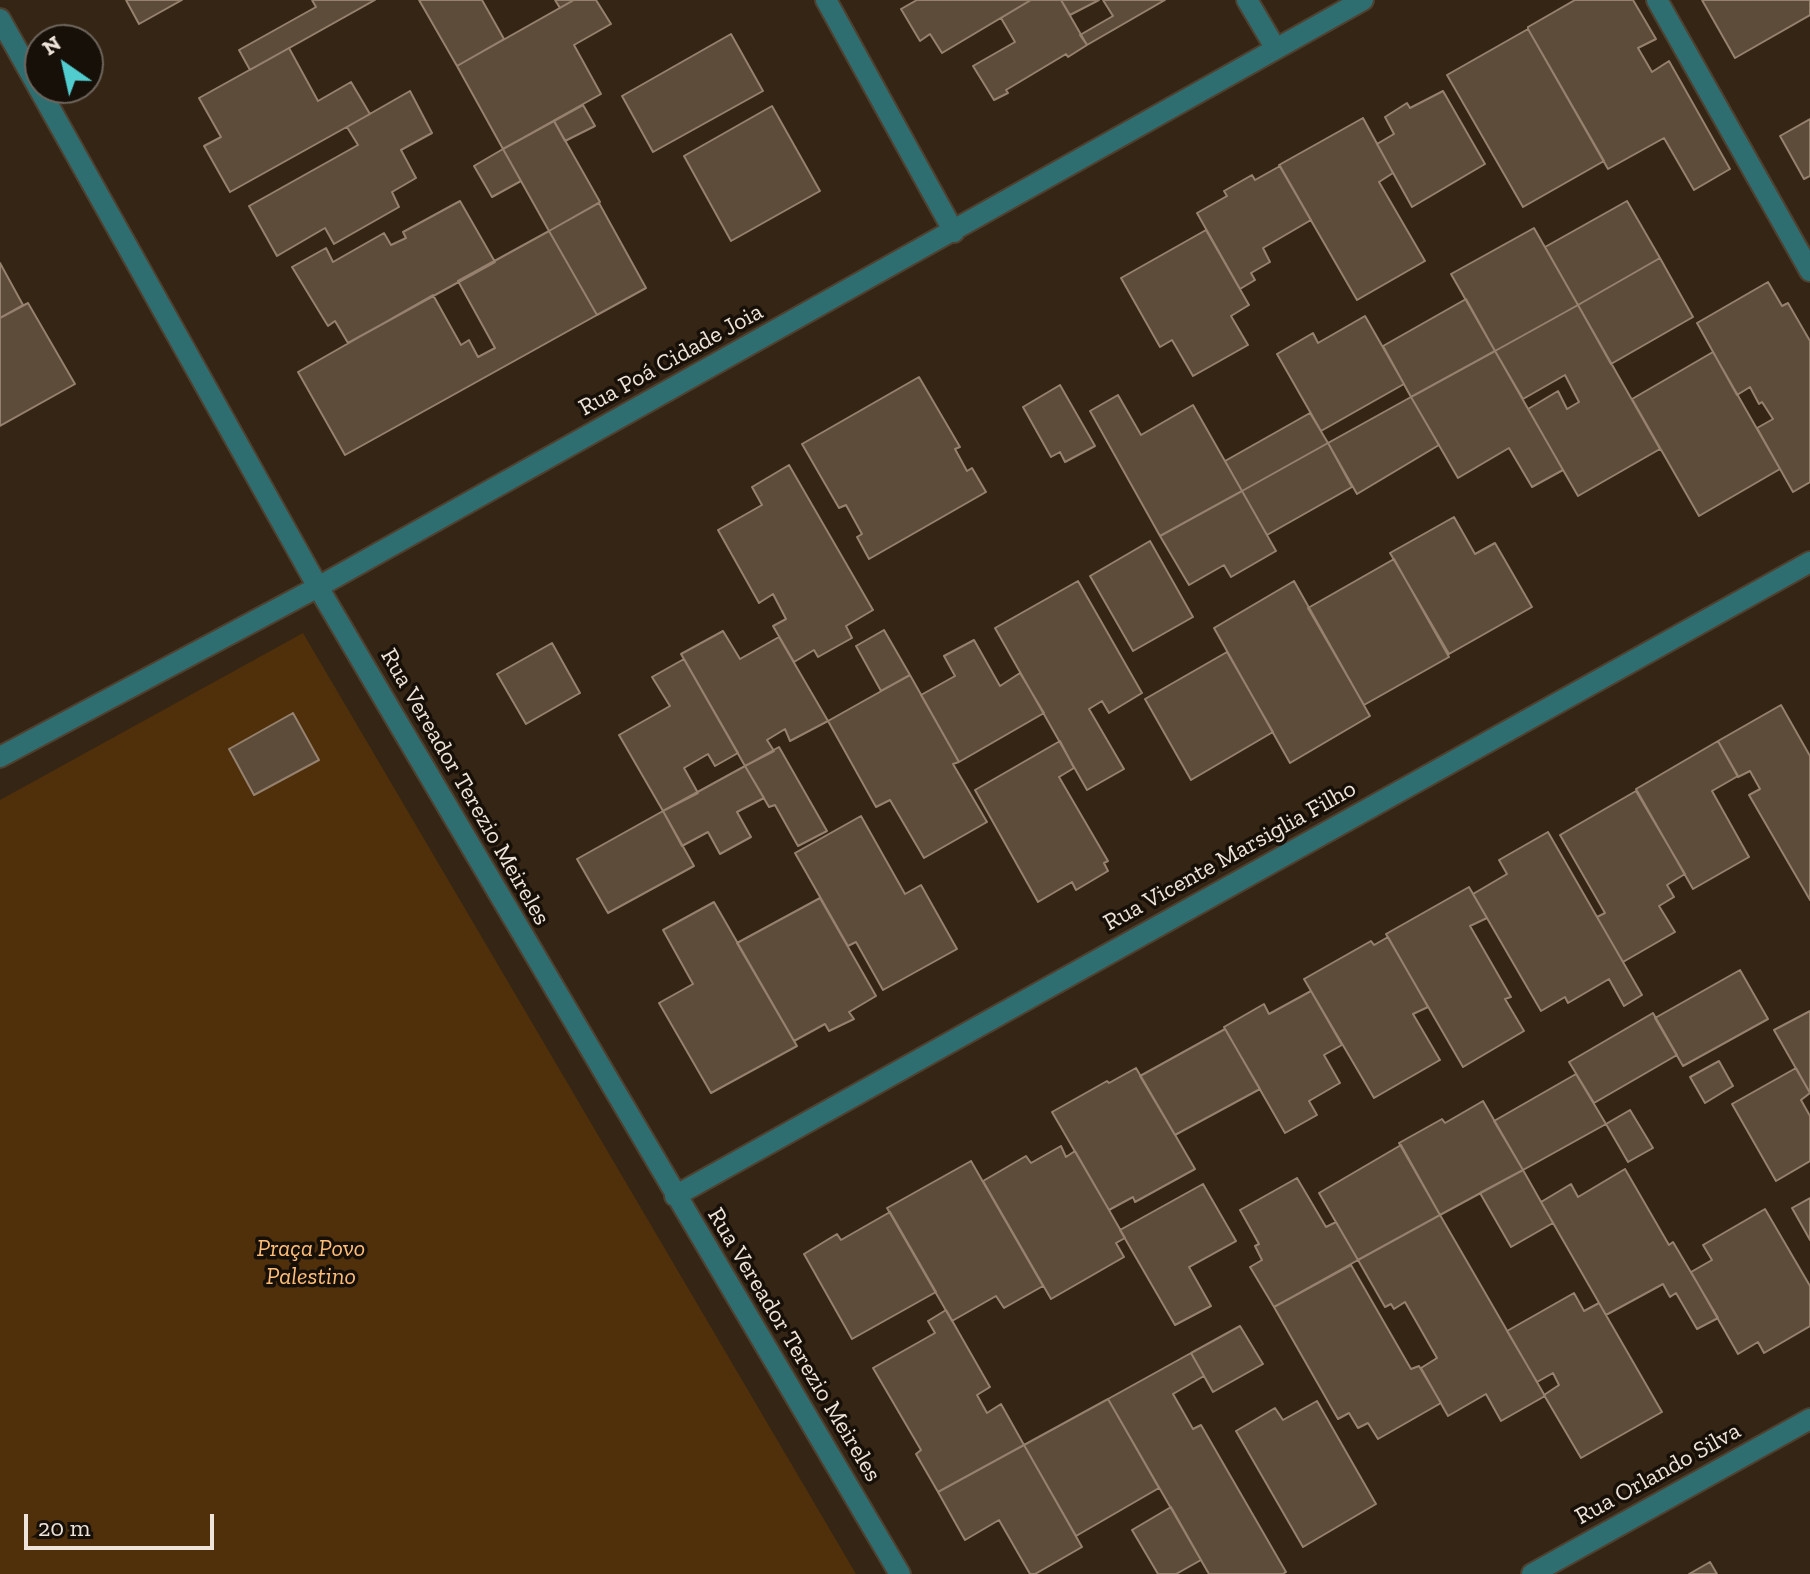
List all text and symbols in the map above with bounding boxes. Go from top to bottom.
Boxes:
north arrow [24,24,104,104]
text: N [37,29,66,61]
street label: Rua Poá Cidade Joia [574,298,768,422]
street label: Rua Vereador Terezio Meireles [374,644,556,930]
street label: Rua Vicente Marsiglia Filho [1099,775,1361,937]
street label: Rua Vereador Terezio Meireles [701,1203,887,1487]
park label: Praça Povo Palestino [257,1235,365,1291]
street label: Rua Orlando Silva [1570,1417,1746,1531]
scale bar [28,1498,218,1548]
text: 20 m [38,1513,90,1542]

